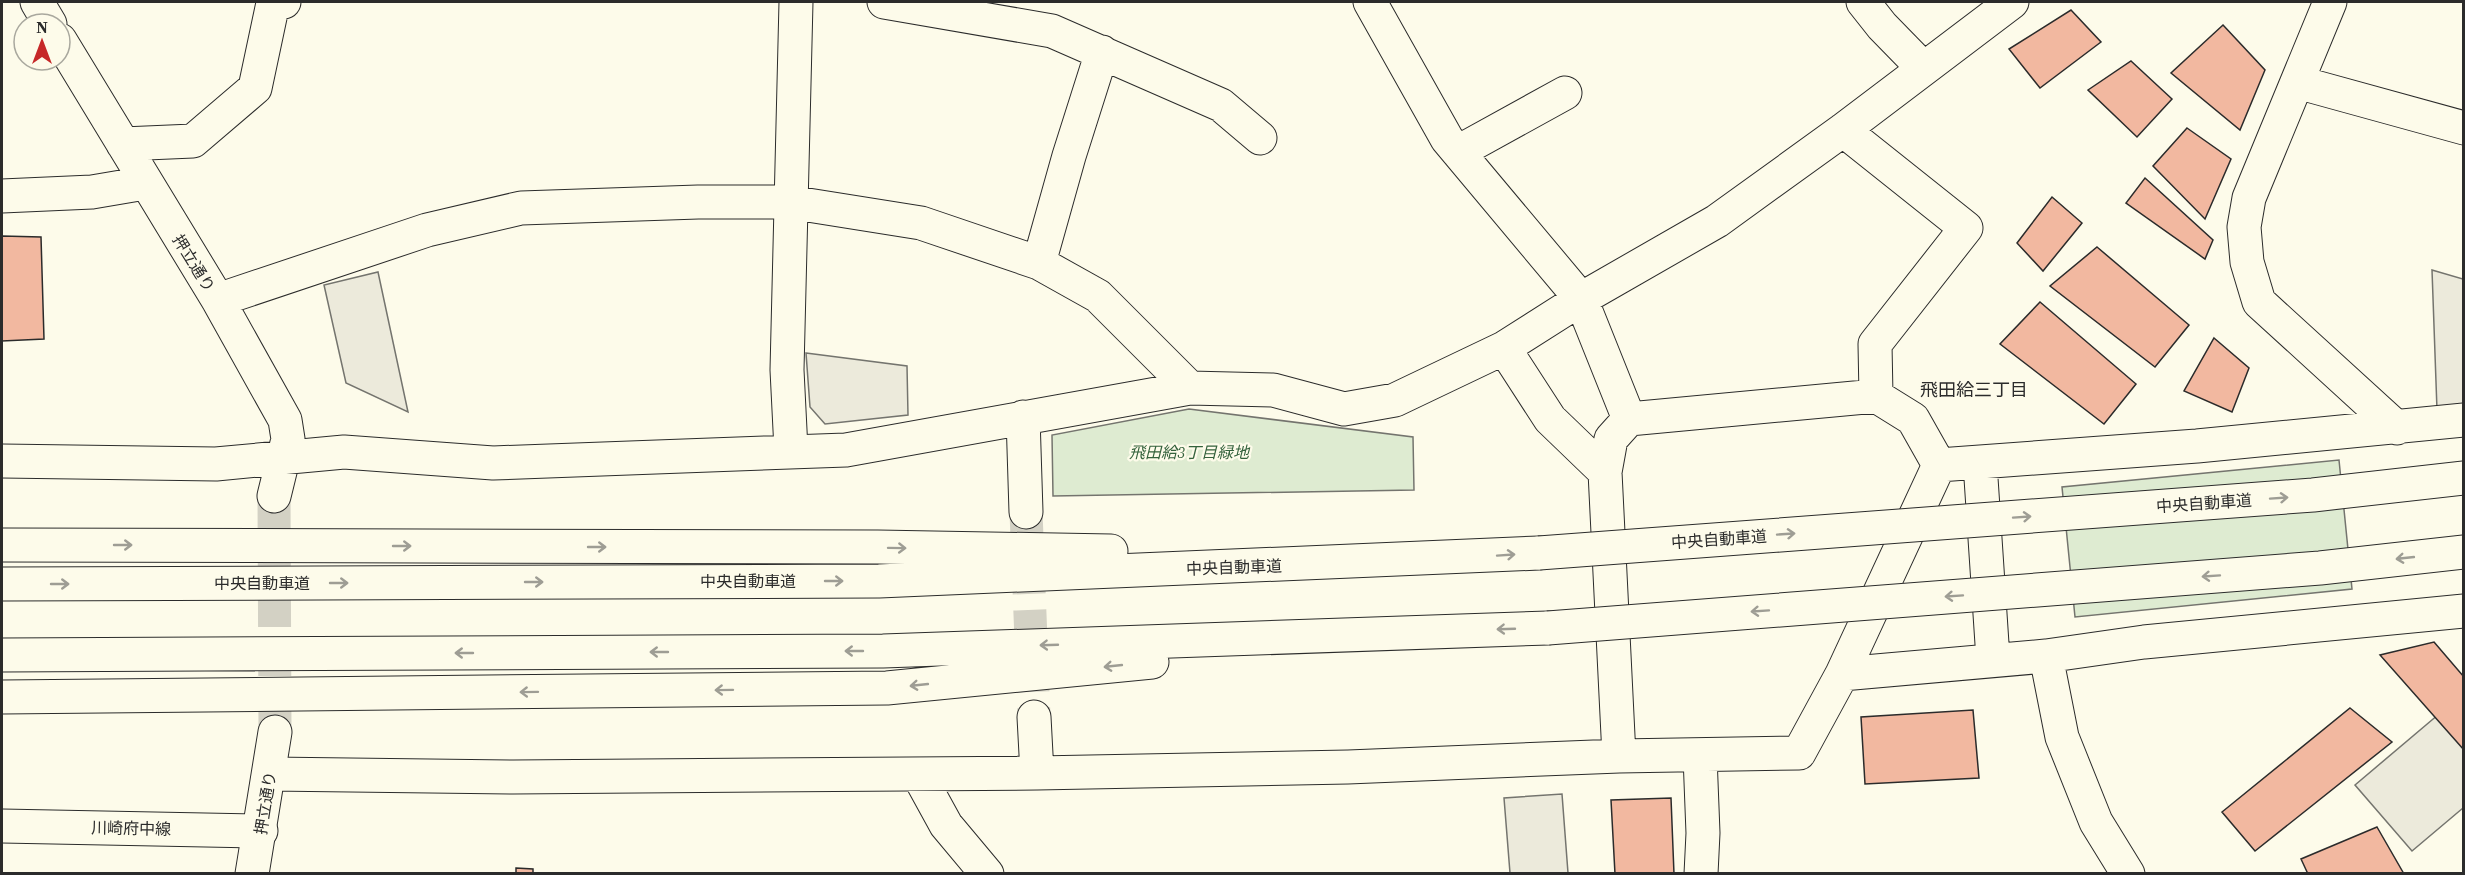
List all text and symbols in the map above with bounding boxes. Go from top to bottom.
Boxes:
north arrow [12,12,72,72]
text: N [36,16,48,38]
street label: 押立通り [168,230,220,296]
district label: 飛田給三丁目 [1920,377,2028,402]
park label: 飛田給3丁目緑地 [1129,441,1251,463]
street label: 中央自動車道 [2155,489,2253,517]
one-way arrow [2269,492,2289,503]
one-way arrow [2012,511,2032,522]
street label: 中央自動車道 [1670,525,1768,553]
one-way arrow [1775,529,1795,540]
one-way arrow [112,540,132,551]
one-way arrow [391,540,411,552]
one-way arrow [586,541,606,553]
one-way arrow [886,542,906,553]
one-way arrow [1495,549,1515,560]
one-way arrow [2396,553,2416,564]
street label: 中央自動車道 [1186,554,1282,580]
street label: 中央自動車道 [700,570,796,592]
one-way arrow [2202,571,2222,582]
street label: 中央自動車道 [214,572,310,594]
one-way arrow [823,575,843,587]
one-way arrow [523,576,543,588]
one-way arrow [328,577,348,589]
one-way arrow [49,578,69,589]
one-way arrow [1945,591,1964,602]
one-way arrow [1750,606,1770,617]
one-way arrow [1496,624,1516,635]
one-way arrow [1039,640,1059,651]
one-way arrow [844,645,864,657]
one-way arrow [649,646,669,658]
one-way arrow [454,647,474,659]
one-way arrow [1104,661,1123,672]
one-way arrow [910,680,929,691]
one-way arrow [715,684,735,696]
one-way arrow [520,686,540,698]
street label: 押立通り [249,770,281,836]
street label: 川崎府中線 [91,816,171,840]

